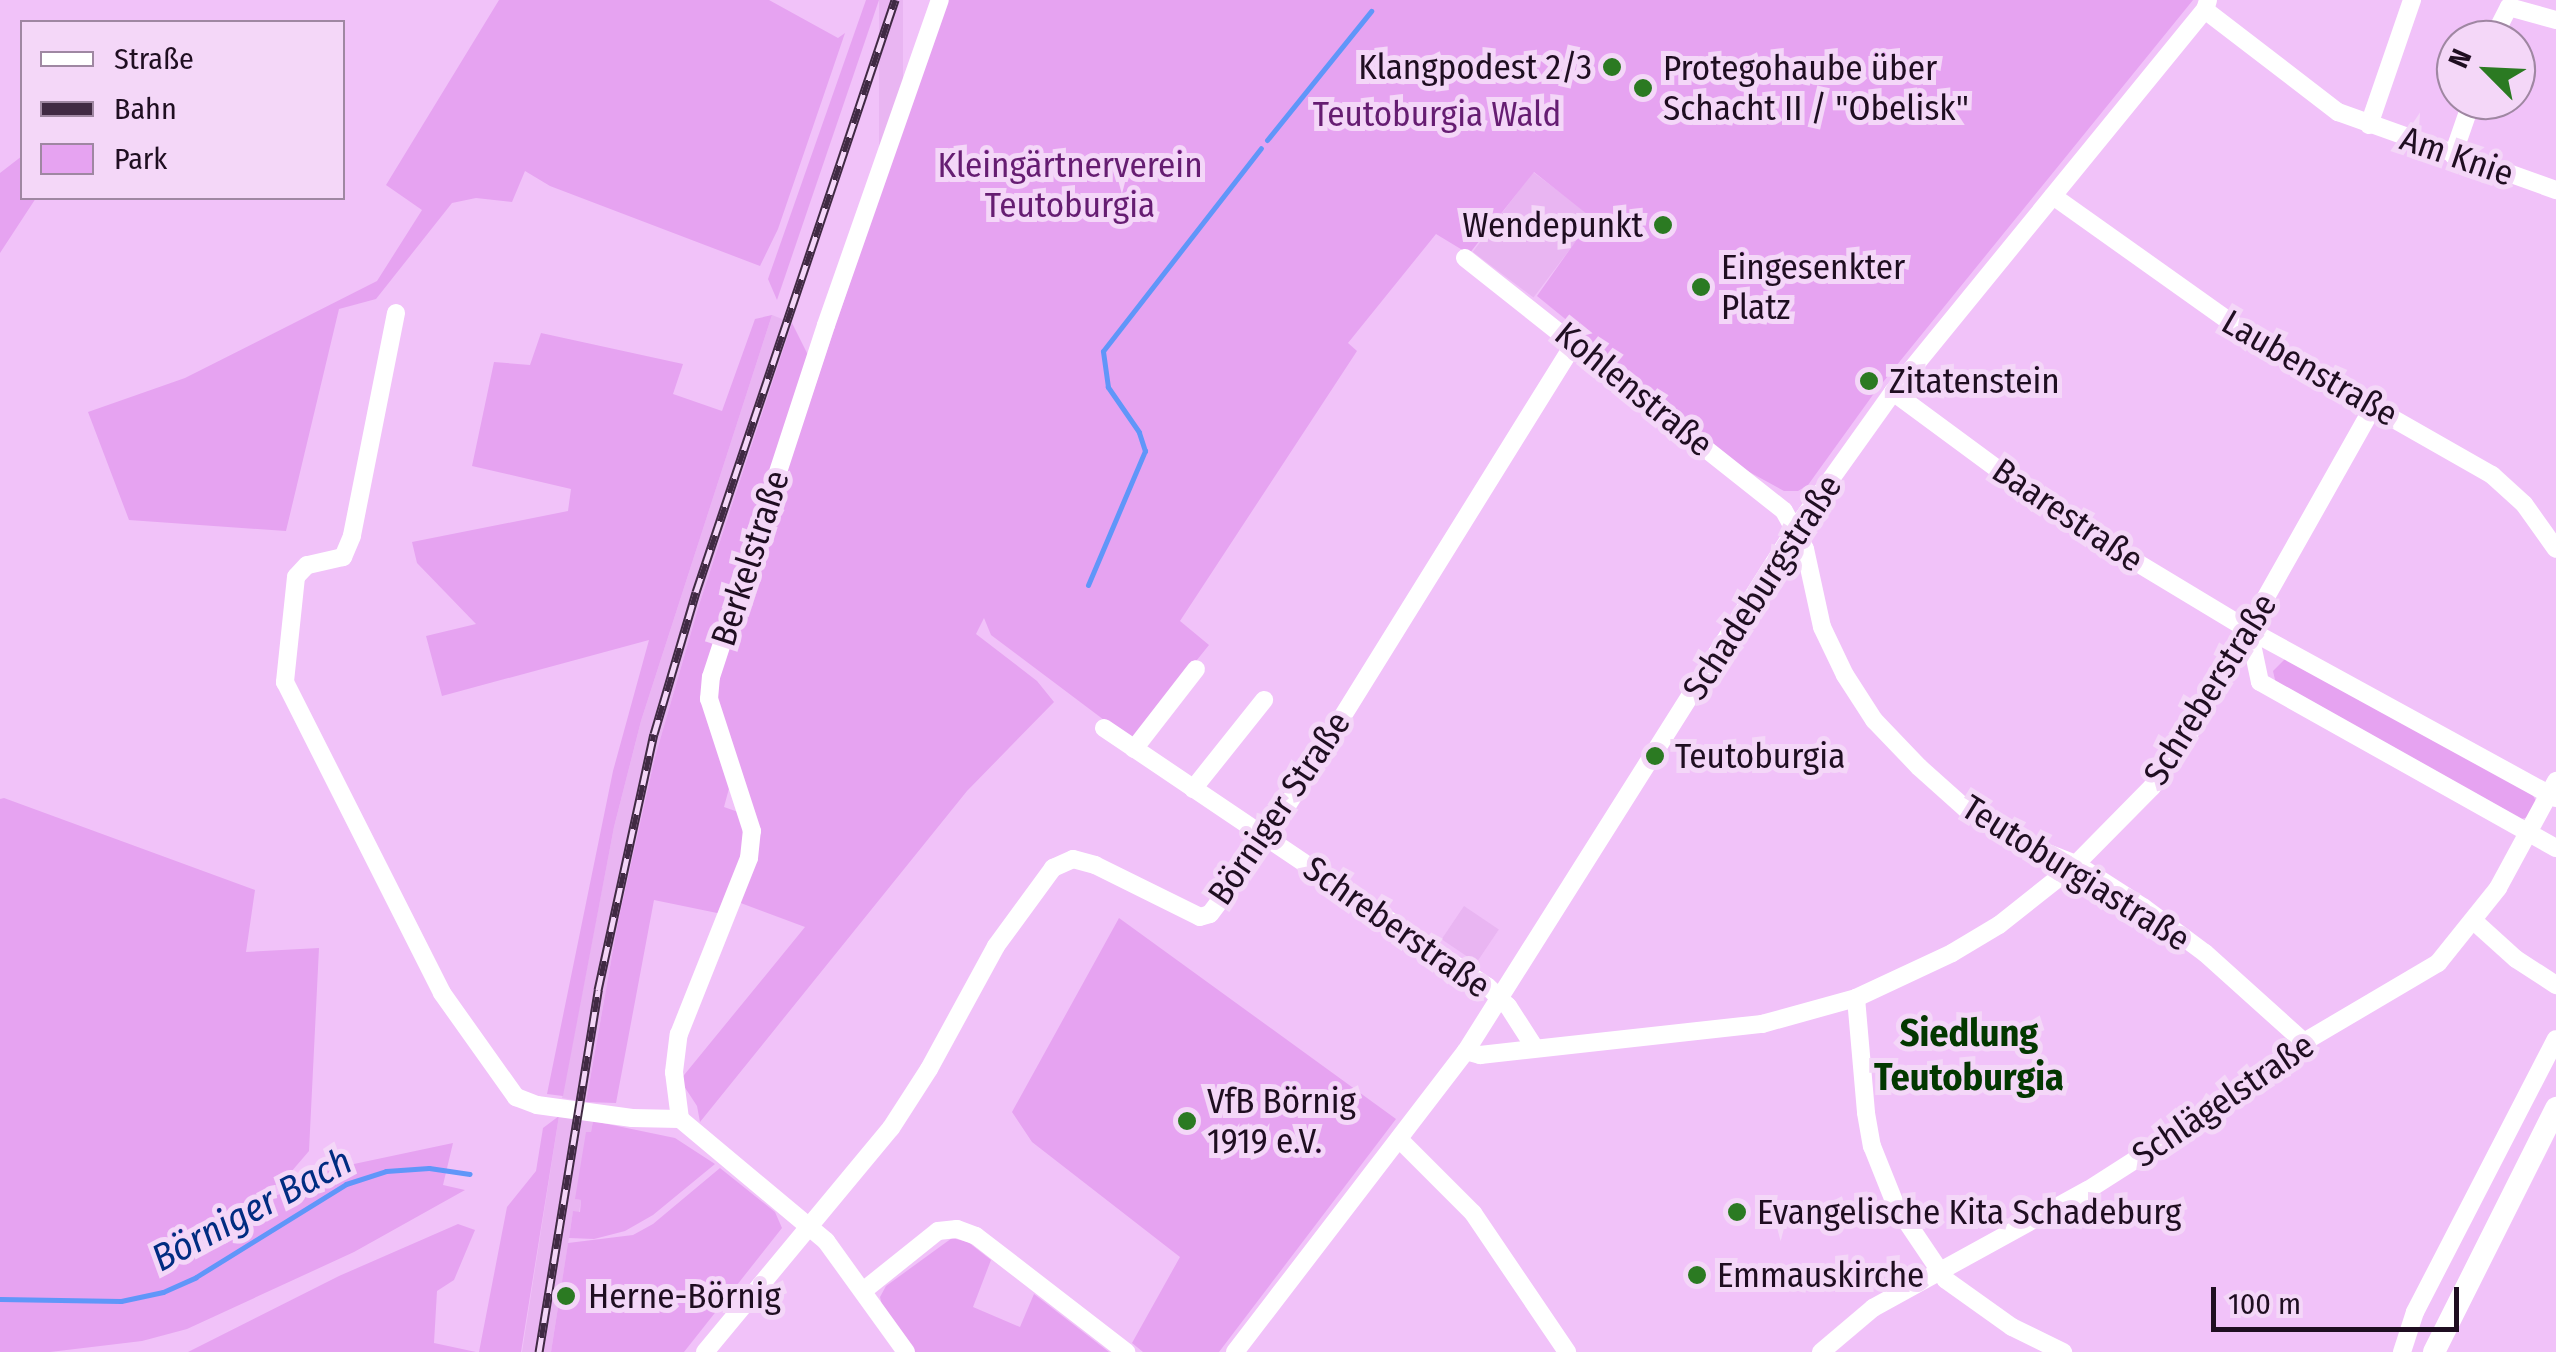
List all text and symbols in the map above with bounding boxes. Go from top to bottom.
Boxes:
legend [20,20,345,200]
north arrow [2436,20,2536,120]
text: Straße [114,41,194,77]
text: N [2441,44,2478,73]
place label: Klangpodest 2/3 [1358,46,1592,88]
place label: Protegohaube über Schacht II / "Obelisk" [1663,47,1969,129]
marker: Klangpodest 2/3 [1601,56,1623,78]
marker: Protegohaube über Schacht II / "Obelisk" [1632,77,1654,99]
text: Bahn [114,91,177,127]
park label: Teutoburgia Wald [1313,93,1561,135]
street label: Am Knie [2395,117,2519,195]
text: Park [114,141,167,177]
park label: Kleingärtnerverein Teutoburgia [937,144,1203,226]
place label: Wendepunkt [1462,204,1643,246]
marker: Wendepunkt [1652,214,1674,236]
place label: Eingesenkter Platz [1721,246,1905,328]
marker: Eingesenkter Platz [1690,276,1712,298]
street label: Laubenstraße [2215,301,2405,435]
street label: Kohlenstraße [1547,313,1721,465]
place label: Zitatenstein [1889,360,2060,402]
marker: Zitatenstein [1858,370,1880,392]
street label: Baarestraße [1985,449,2151,581]
street label: Berkelstraße [702,465,798,651]
street label: Schadeburgstraße [1674,467,1850,707]
street label: Schreberstraße [2135,586,2285,792]
street label: Börniger Straße [1199,704,1359,912]
place label: Teutoburgia [1675,735,1845,777]
marker: Teutoburgia [1644,745,1666,767]
street label: Teutoburgiastraße [1954,786,2198,960]
street label: Schreberstraße [1296,847,1498,1007]
district label: Siedlung Teutoburgia [1874,1011,2064,1100]
street label: Schlägelstraße [2124,1024,2322,1176]
place label: VfB Börnig 1919 e.V. [1207,1080,1356,1162]
marker: VfB Börnig 1919 e.V. [1176,1110,1198,1132]
water label: Börniger Bach [144,1138,360,1282]
place label: Evangelische Kita Schadeburg [1757,1191,2182,1233]
marker: Evangelische Kita Schadeburg [1726,1201,1748,1223]
place label: Emmauskirche [1717,1254,1924,1296]
marker: Emmauskirche [1686,1264,1708,1286]
scale bar [2216,1267,2464,1329]
place label: Herne-Börnig [588,1275,781,1317]
marker: Herne-Börnig [553,1283,579,1309]
text: 100 m [2228,1286,2301,1322]

